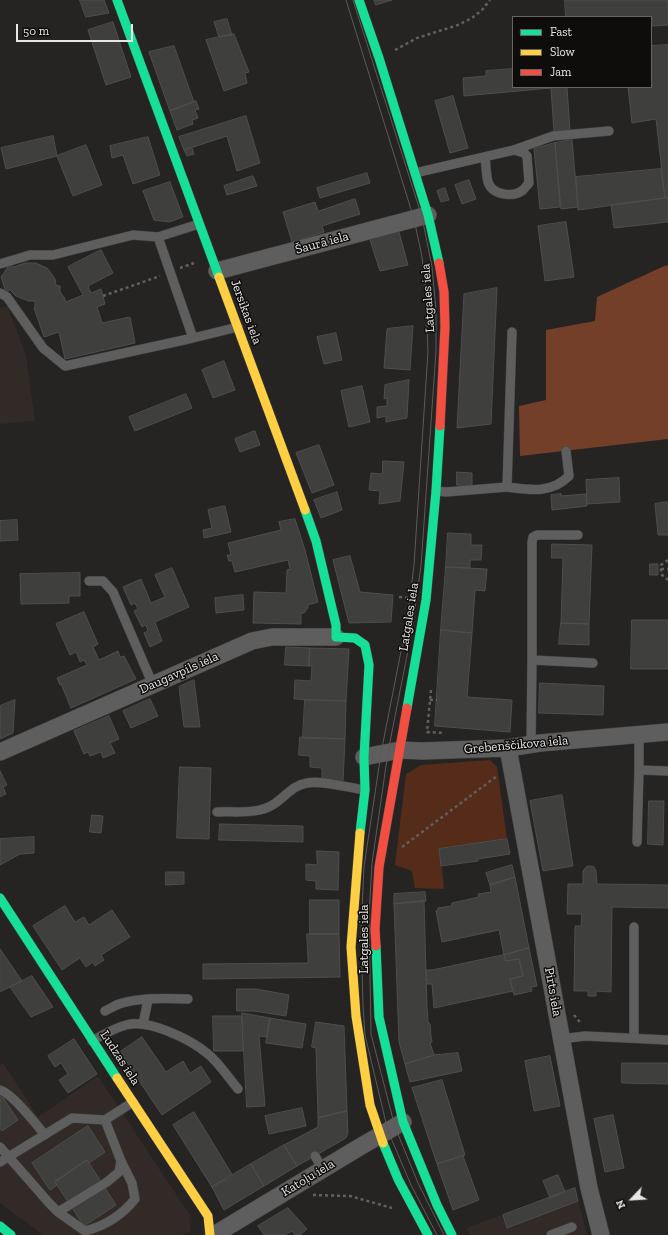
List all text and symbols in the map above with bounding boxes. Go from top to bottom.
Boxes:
scale bar [18,16,135,42]
legend [512,16,652,88]
text: 50 m [23,24,49,38]
text: Fast [550,25,572,39]
text: Slow [550,45,575,59]
text: Jam [550,65,571,79]
street label: Šaurā iela [294,228,350,258]
street label: Latgales iela [418,263,438,333]
street label: Jersikas iela [227,278,265,346]
street label: Latgales iela [396,582,422,652]
street label: Daugavpils iela [137,649,221,697]
street label: Grebenščikova iela [463,733,569,757]
street label: Latgales iela [356,904,372,974]
street label: Pirts iela [541,966,565,1018]
street label: Ludzas iela [97,1028,143,1088]
street label: Katoļu iela [279,1156,337,1200]
north arrow [612,1179,652,1219]
text: N [613,1198,628,1211]

